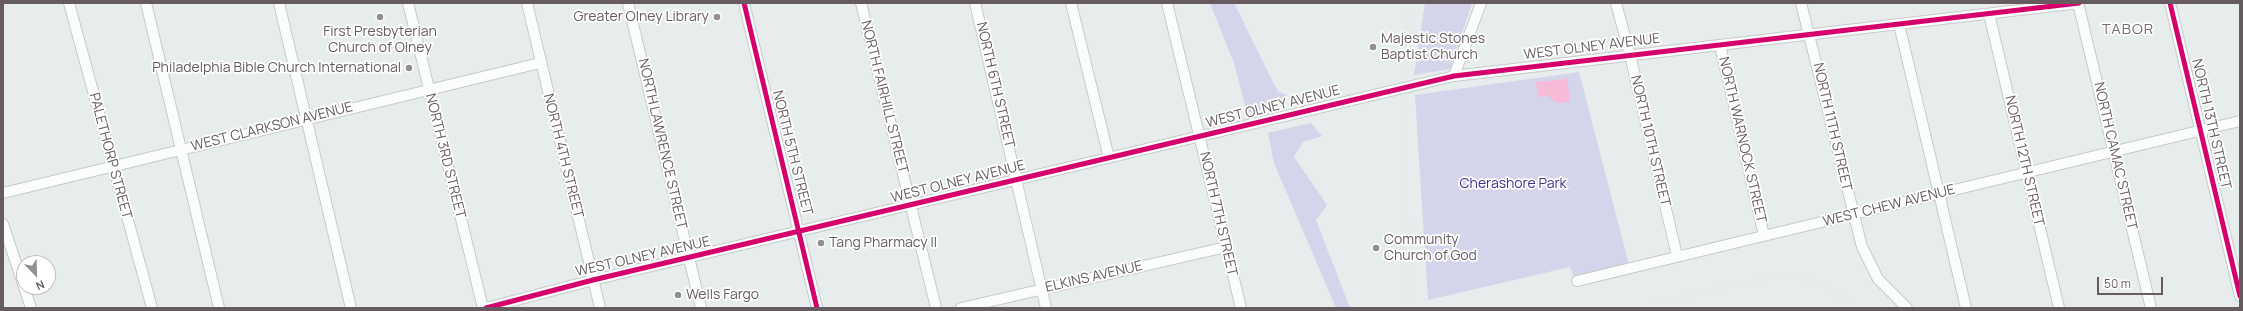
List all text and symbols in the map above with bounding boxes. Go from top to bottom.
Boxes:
place label: Greater Olney Library [574,9,709,25]
marker: First Presbyterian Church of Olney [375,12,385,22]
marker: Greater Olney Library [712,12,722,22]
street label: NORTH FAIRHILL STREET [857,19,911,175]
street label: NORTH 6TH STREET [972,20,1018,150]
district label: TABOR [2102,21,2154,39]
place label: First Presbyterian Church of Olney [323,24,437,56]
street label: WEST OLNEY AVENUE [1523,30,1661,64]
place label: Majestic Stones Baptist Church [1381,31,1485,64]
marker: Majestic Stones Baptist Church [1368,42,1378,52]
street label: NORTH WARNOCK STREET [1715,55,1769,225]
street label: NORTH LAWRENCE STREET [634,57,690,231]
street label: NORTH 13TH STREET [2188,57,2234,191]
place label: Philadelphia Bible Church International [152,60,401,76]
street label: NORTH 11TH STREET [1809,61,1855,193]
marker: Philadelphia Bible Church International [404,63,414,73]
street label: NORTH 10TH STREET [1627,74,1673,208]
street label: NORTH CAMAC STREET [2090,80,2140,232]
street label: WEST OLNEY AVENUE [1204,82,1342,132]
street label: NORTH 5TH STREET [768,89,816,217]
street label: PALETHORP STREET [85,91,135,221]
street label: NORTH 3RD STREET [421,92,469,220]
street label: NORTH 4TH STREET [539,92,587,220]
street label: NORTH 12TH STREET [2001,94,2047,228]
street label: WEST CLARKSON AVENUE [189,99,355,155]
street label: NORTH 7TH STREET [1196,150,1240,278]
street label: WEST OLNEY AVENUE [889,157,1027,207]
park label: Cherashore Park [1460,176,1566,192]
street label: WEST CHEW AVENUE [1821,181,1957,231]
place label: Community Church of God [1384,232,1477,264]
street label: WEST OLNEY AVENUE [574,233,712,281]
place label: Tang Pharmacy II [829,235,937,251]
marker: Tang Pharmacy II [816,238,826,248]
marker: Community Church of God [1371,243,1381,253]
north arrow [16,255,56,295]
street label: ELKINS AVENUE [1044,258,1144,296]
scale bar [2099,269,2165,295]
text: 50 m [2104,275,2131,292]
text: N [34,277,47,294]
place label: Wells Fargo [686,287,759,303]
marker: Wells Fargo [673,290,683,300]

